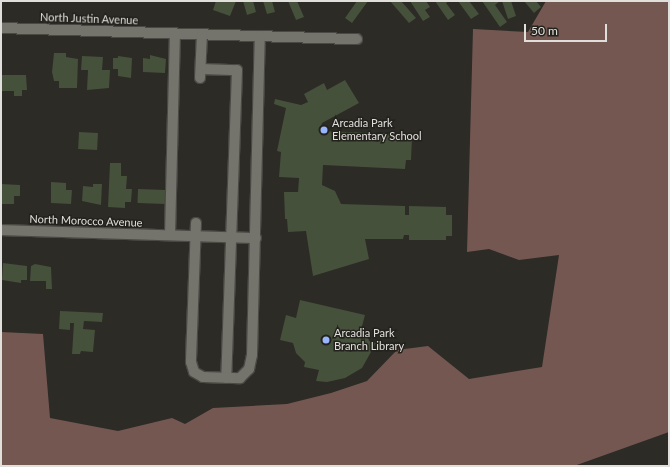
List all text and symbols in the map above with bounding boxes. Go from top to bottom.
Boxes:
street label: North Justin Avenue [39,11,139,27]
scale bar [526,16,609,42]
text: 50 m [531,23,558,38]
place label: Arcadia Park Elementary School [332,117,422,143]
marker: Arcadia Park Elementary School [319,125,329,135]
street label: North Morocco Avenue [29,212,143,230]
place label: Arcadia Park Branch Library [334,327,404,353]
marker: Arcadia Park Branch Library [321,335,331,345]

